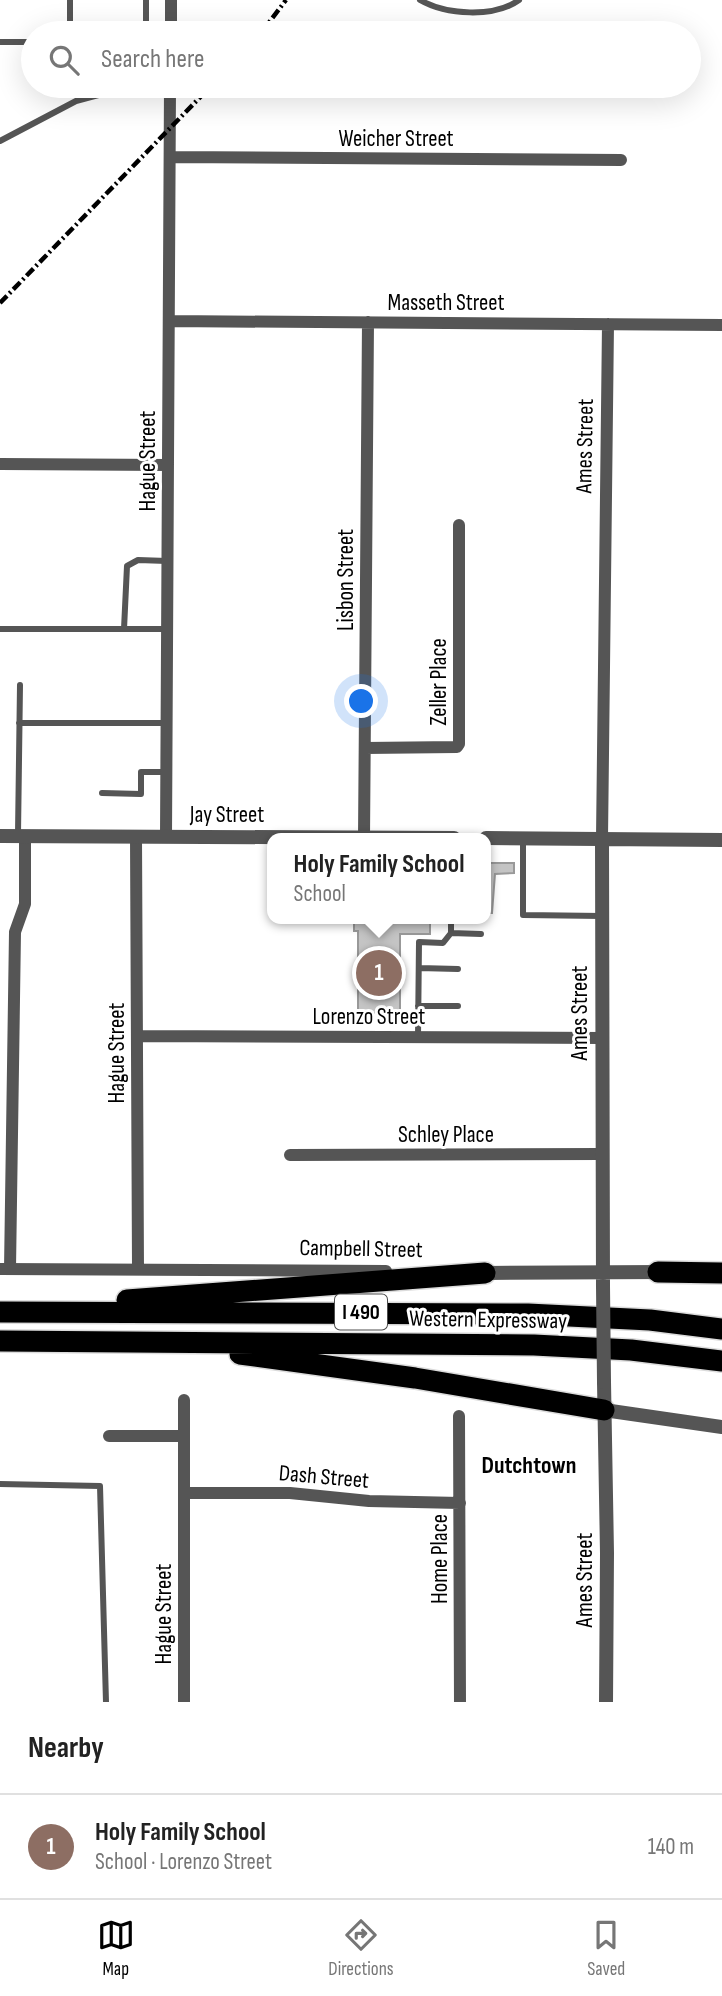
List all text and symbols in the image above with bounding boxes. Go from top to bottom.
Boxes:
search box [21,21,701,98]
icon: search [45,41,83,79]
text: Search here [101,44,204,75]
street label: Weicher Street [338,125,454,153]
street label: Masseth Street [387,289,505,317]
street label: Ames Street [570,398,600,495]
street label: Hague Street [134,411,162,511]
street label: Lisbon Street [332,529,360,631]
street label: Zeller Place [425,638,453,726]
your location [344,684,378,718]
street label: Jay Street [189,801,264,829]
popup [267,833,491,924]
text: Holy Family School [294,849,464,880]
text: School [294,880,346,908]
pin: 1 [356,947,402,999]
street label: Ames Street [566,966,594,1061]
street label: Hague Street [103,1003,131,1103]
street label: Lorenzo Street [313,1003,425,1031]
street label: Schley Place [398,1121,494,1149]
street label: Campbell Street [299,1234,423,1264]
road number: I 490 [335,1294,387,1330]
street label: Western Expressway [409,1305,567,1335]
district label: Dutchtown [482,1451,577,1480]
street label: Dash Street [278,1459,370,1495]
street label: Home Place [426,1514,454,1604]
street label: Ames Street [571,1533,599,1628]
street label: Hague Street [150,1564,178,1664]
text: Nearby [28,1730,104,1766]
text: Holy Family School [95,1817,266,1848]
text: 1 [46,1833,56,1861]
text: 140 m [648,1833,694,1861]
text: School · Lorenzo Street [95,1848,272,1876]
tab: Map [97,1916,135,1981]
tab: Directions [328,1916,394,1981]
tab: Saved [587,1916,625,1981]

